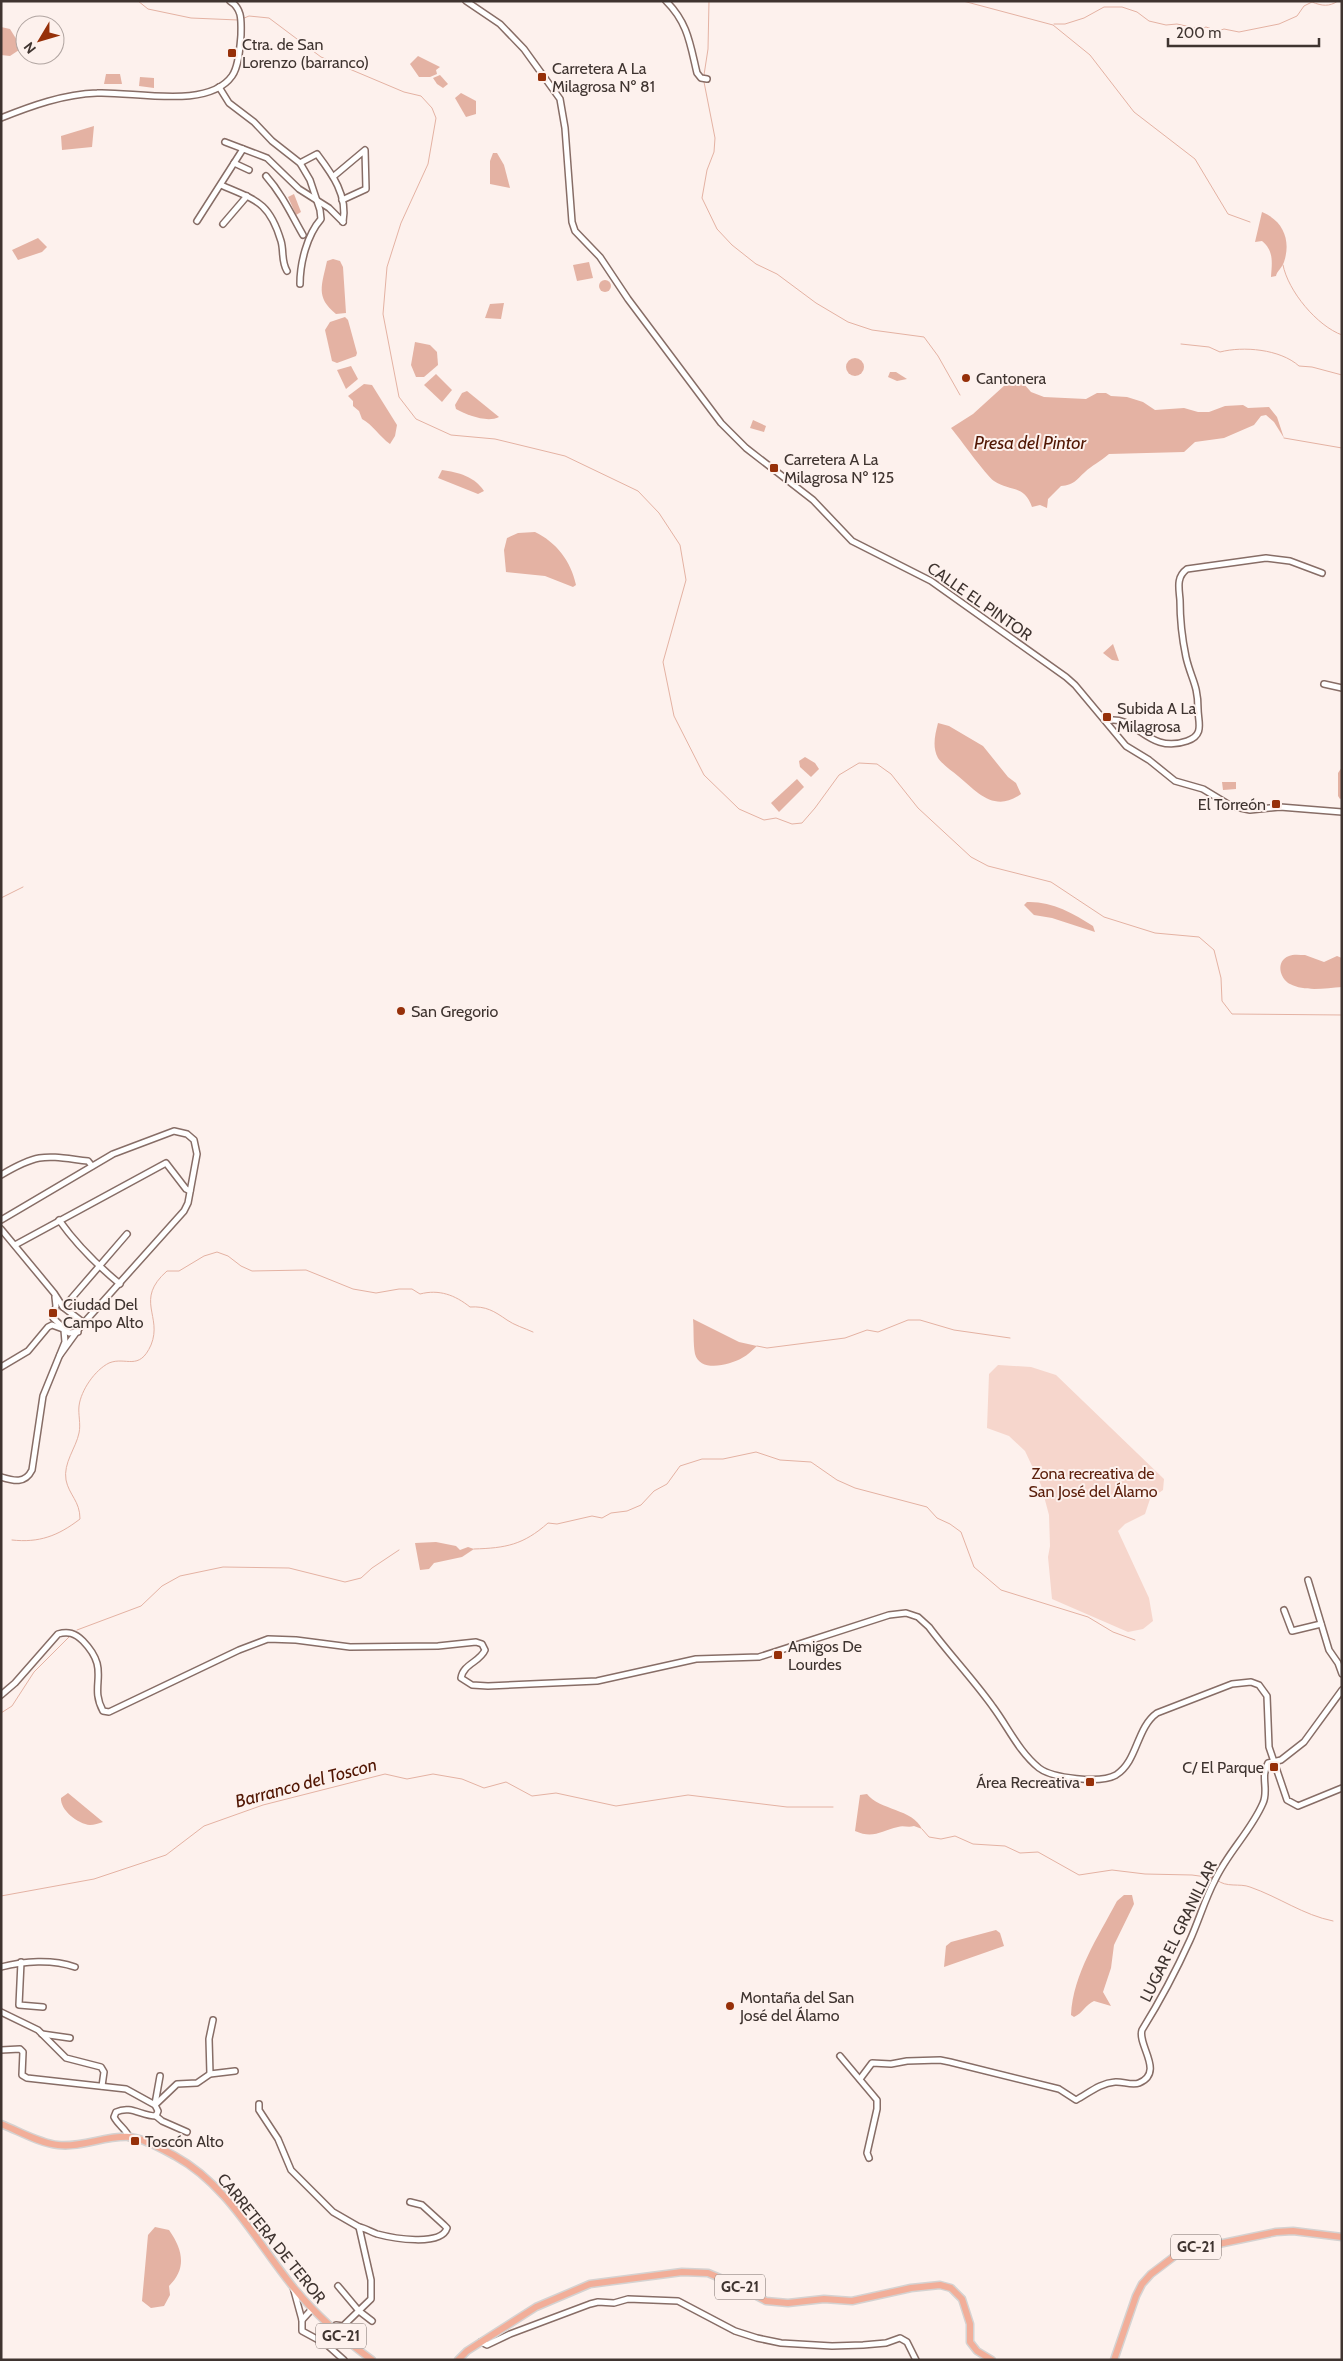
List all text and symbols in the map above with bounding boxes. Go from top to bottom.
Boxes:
north arrow [15,15,65,65]
scale bar [1168,15,1319,47]
text: 200 m [1176,24,1221,42]
place label: Ctra. de San Lorenzo (barranco) [242,35,369,72]
text: N [20,39,40,57]
marker: Ctra. de San Lorenzo (barranco) [226,47,238,59]
place label: Carretera A La Milagrosa Nº 81 [552,59,655,96]
marker: Carretera A La Milagrosa Nº 81 [536,71,548,83]
place label: Cantonera [976,369,1047,388]
marker: Cantonera [960,372,972,384]
water label: Presa del Pintor [974,432,1087,454]
place label: Carretera A La Milagrosa Nº 125 [784,450,894,487]
marker: Carretera A La Milagrosa Nº 125 [768,462,780,474]
street label: CALLE EL PINTOR [924,558,1036,645]
place label: Subida A La Milagrosa [1117,699,1197,736]
marker: Subida A La Milagrosa [1101,711,1113,723]
place label: El Torreón [1198,795,1266,814]
marker: El Torreón [1270,798,1282,810]
place label: San Gregorio [411,1002,498,1021]
marker: San Gregorio [395,1005,407,1017]
place label: Ciudad Del Campo Alto [63,1295,144,1332]
marker: Ciudad Del Campo Alto [47,1307,59,1319]
park label: Zona recreativa de San José del Álamo [1028,1464,1158,1501]
place label: Amigos De Lourdes [788,1637,862,1674]
marker: Amigos De Lourdes [772,1649,784,1661]
water label: Barranco del Toscon [233,1754,379,1812]
place label: C/ El Parque [1182,1758,1264,1777]
marker: C/ El Parque [1268,1761,1280,1773]
place label: Área Recreativa [976,1773,1080,1792]
marker: Área Recreativa [1084,1776,1096,1788]
street label: LUGAR EL GRANILLAR [1136,1857,1221,2005]
place label: Montaña del San José del Álamo [739,1988,854,2025]
marker: Montaña del San José del Álamo [724,2000,736,2012]
place label: Toscón Alto [145,2132,224,2151]
marker: Toscón Alto [129,2135,141,2147]
street label: CARRETERA DE TEROR [213,2170,330,2307]
road number: GC-21 [1171,2234,1221,2260]
road number: GC-21 [715,2274,765,2300]
road number: GC-21 [316,2324,366,2348]

